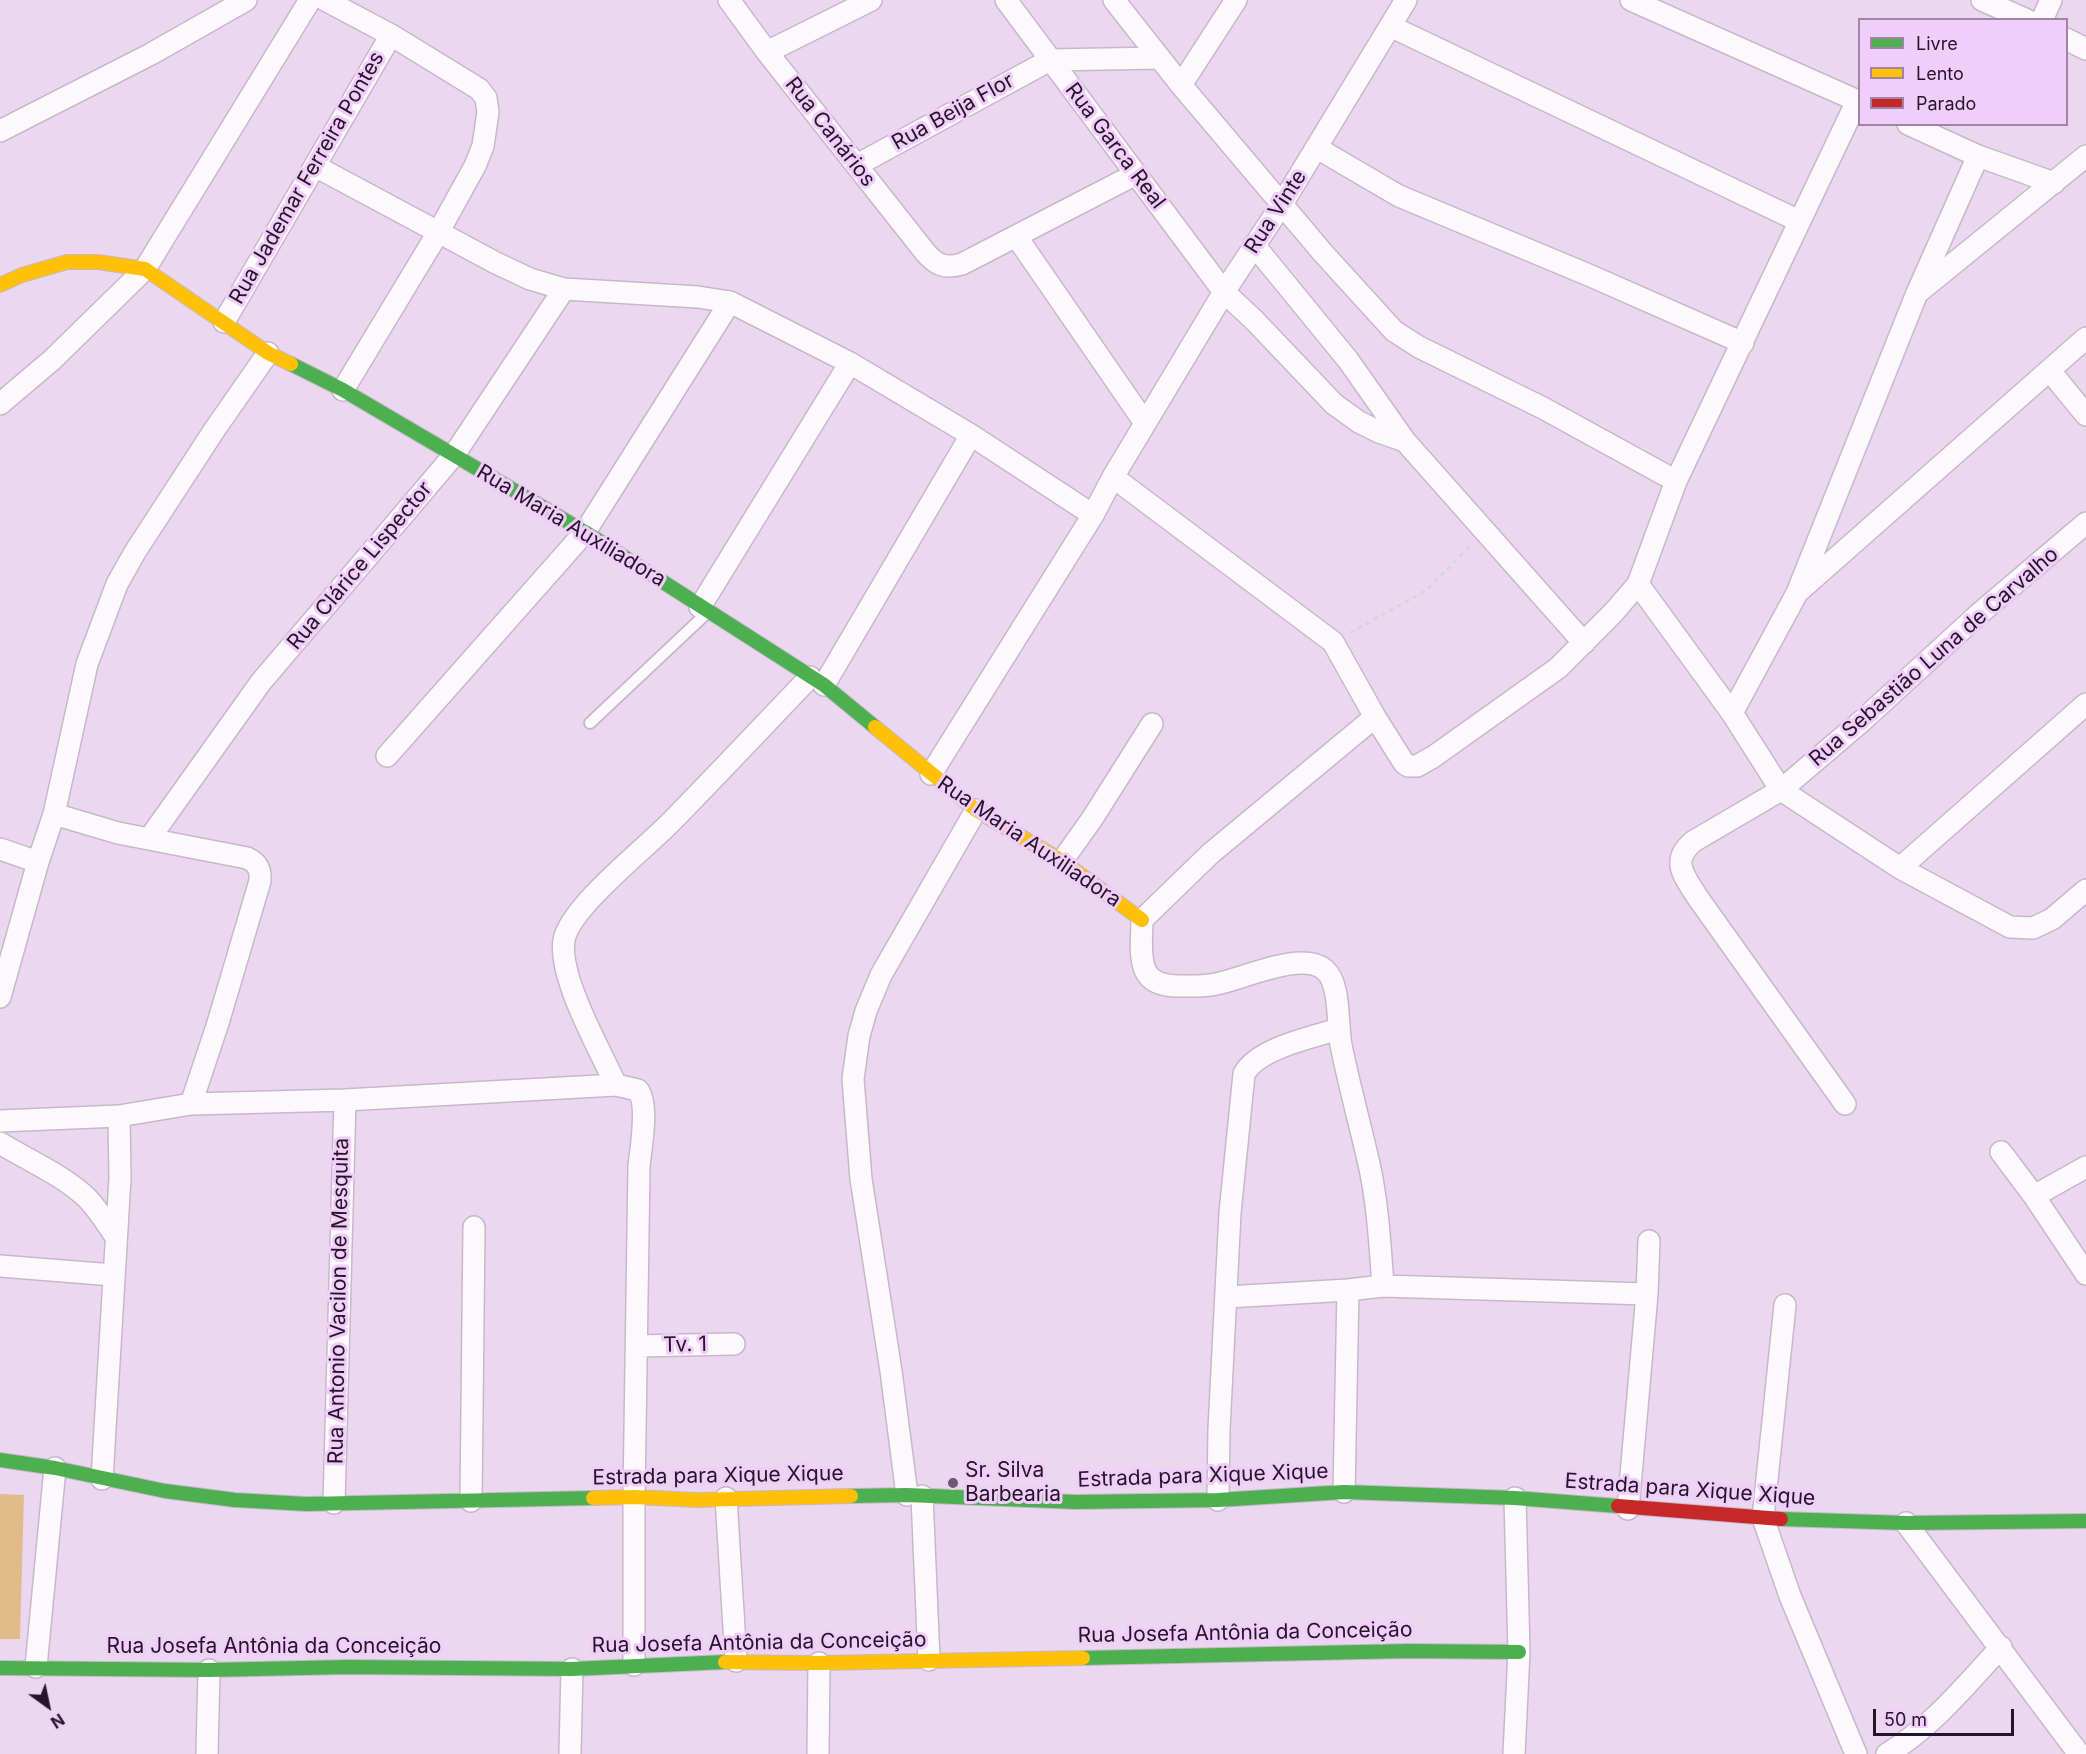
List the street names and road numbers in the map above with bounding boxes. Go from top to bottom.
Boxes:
street label: Rua Jademar Ferreira Pontes [224,47,390,309]
street label: Rua Beija Flor [888,68,1018,156]
street label: Rua Canários [779,72,881,192]
street label: Rua Garca Real [1059,78,1171,214]
street label: Rua Vinte [1240,166,1312,258]
street label: Rua Maria Auxiliadora [472,460,670,592]
street label: Rua Clárice Lispector [282,477,438,655]
street label: Rua Sebastião Luna de Carvalho [1804,542,2064,772]
street label: Rua Maria Auxiliadora [932,771,1126,913]
street label: Rua Antonio Vacilon de Mesquita [324,1138,354,1464]
street label: Tv. 1 [663,1332,707,1358]
street label: Estrada para Xique Xique [1077,1459,1329,1493]
street label: Estrada para Xique Xique [592,1461,844,1491]
street label: Estrada para Xique Xique [1564,1469,1816,1511]
street label: Rua Josefa Antônia da Conceição [1077,1617,1413,1649]
street label: Rua Josefa Antônia da Conceição [591,1627,927,1659]
street label: Rua Josefa Antônia da Conceição [107,1634,441,1660]

